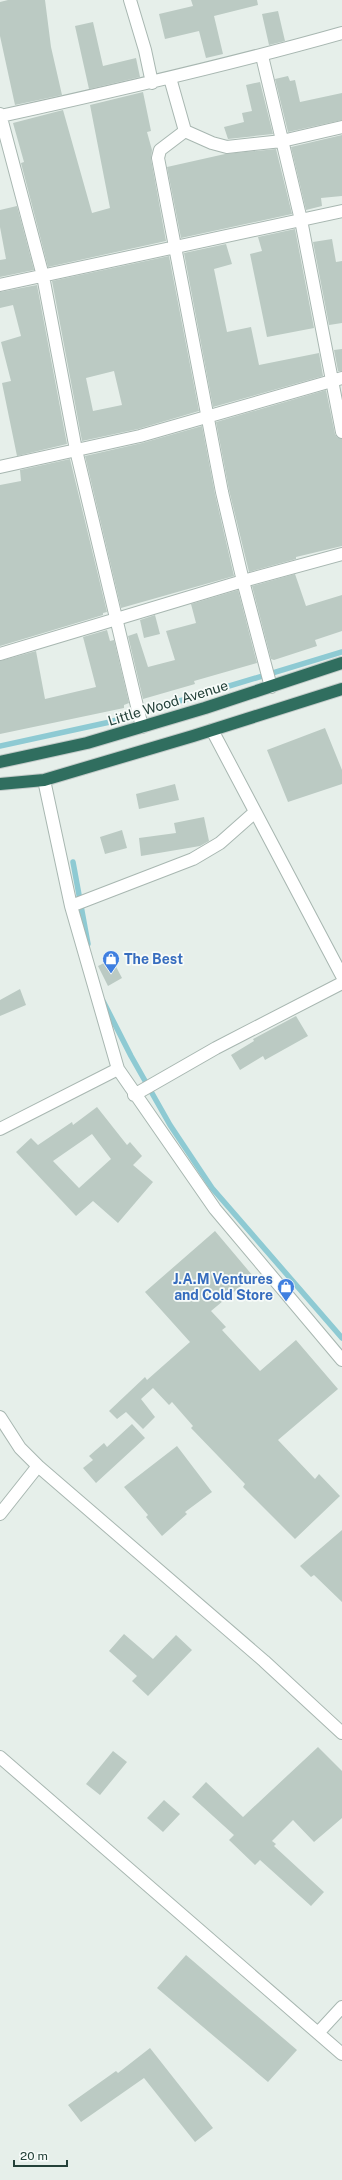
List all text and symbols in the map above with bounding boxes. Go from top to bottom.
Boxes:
street label: Little Wood Avenue [106,677,230,729]
shop icon: The Best [101,949,121,974]
place label: The Best [124,951,183,967]
place label: J.A.M Ventures and Cold Store [173,1271,273,1303]
shop icon: J.A.M Ventures and Cold Store [276,1277,296,1302]
scale bar [14,2142,67,2168]
text: 20 m [20,2149,48,2163]

